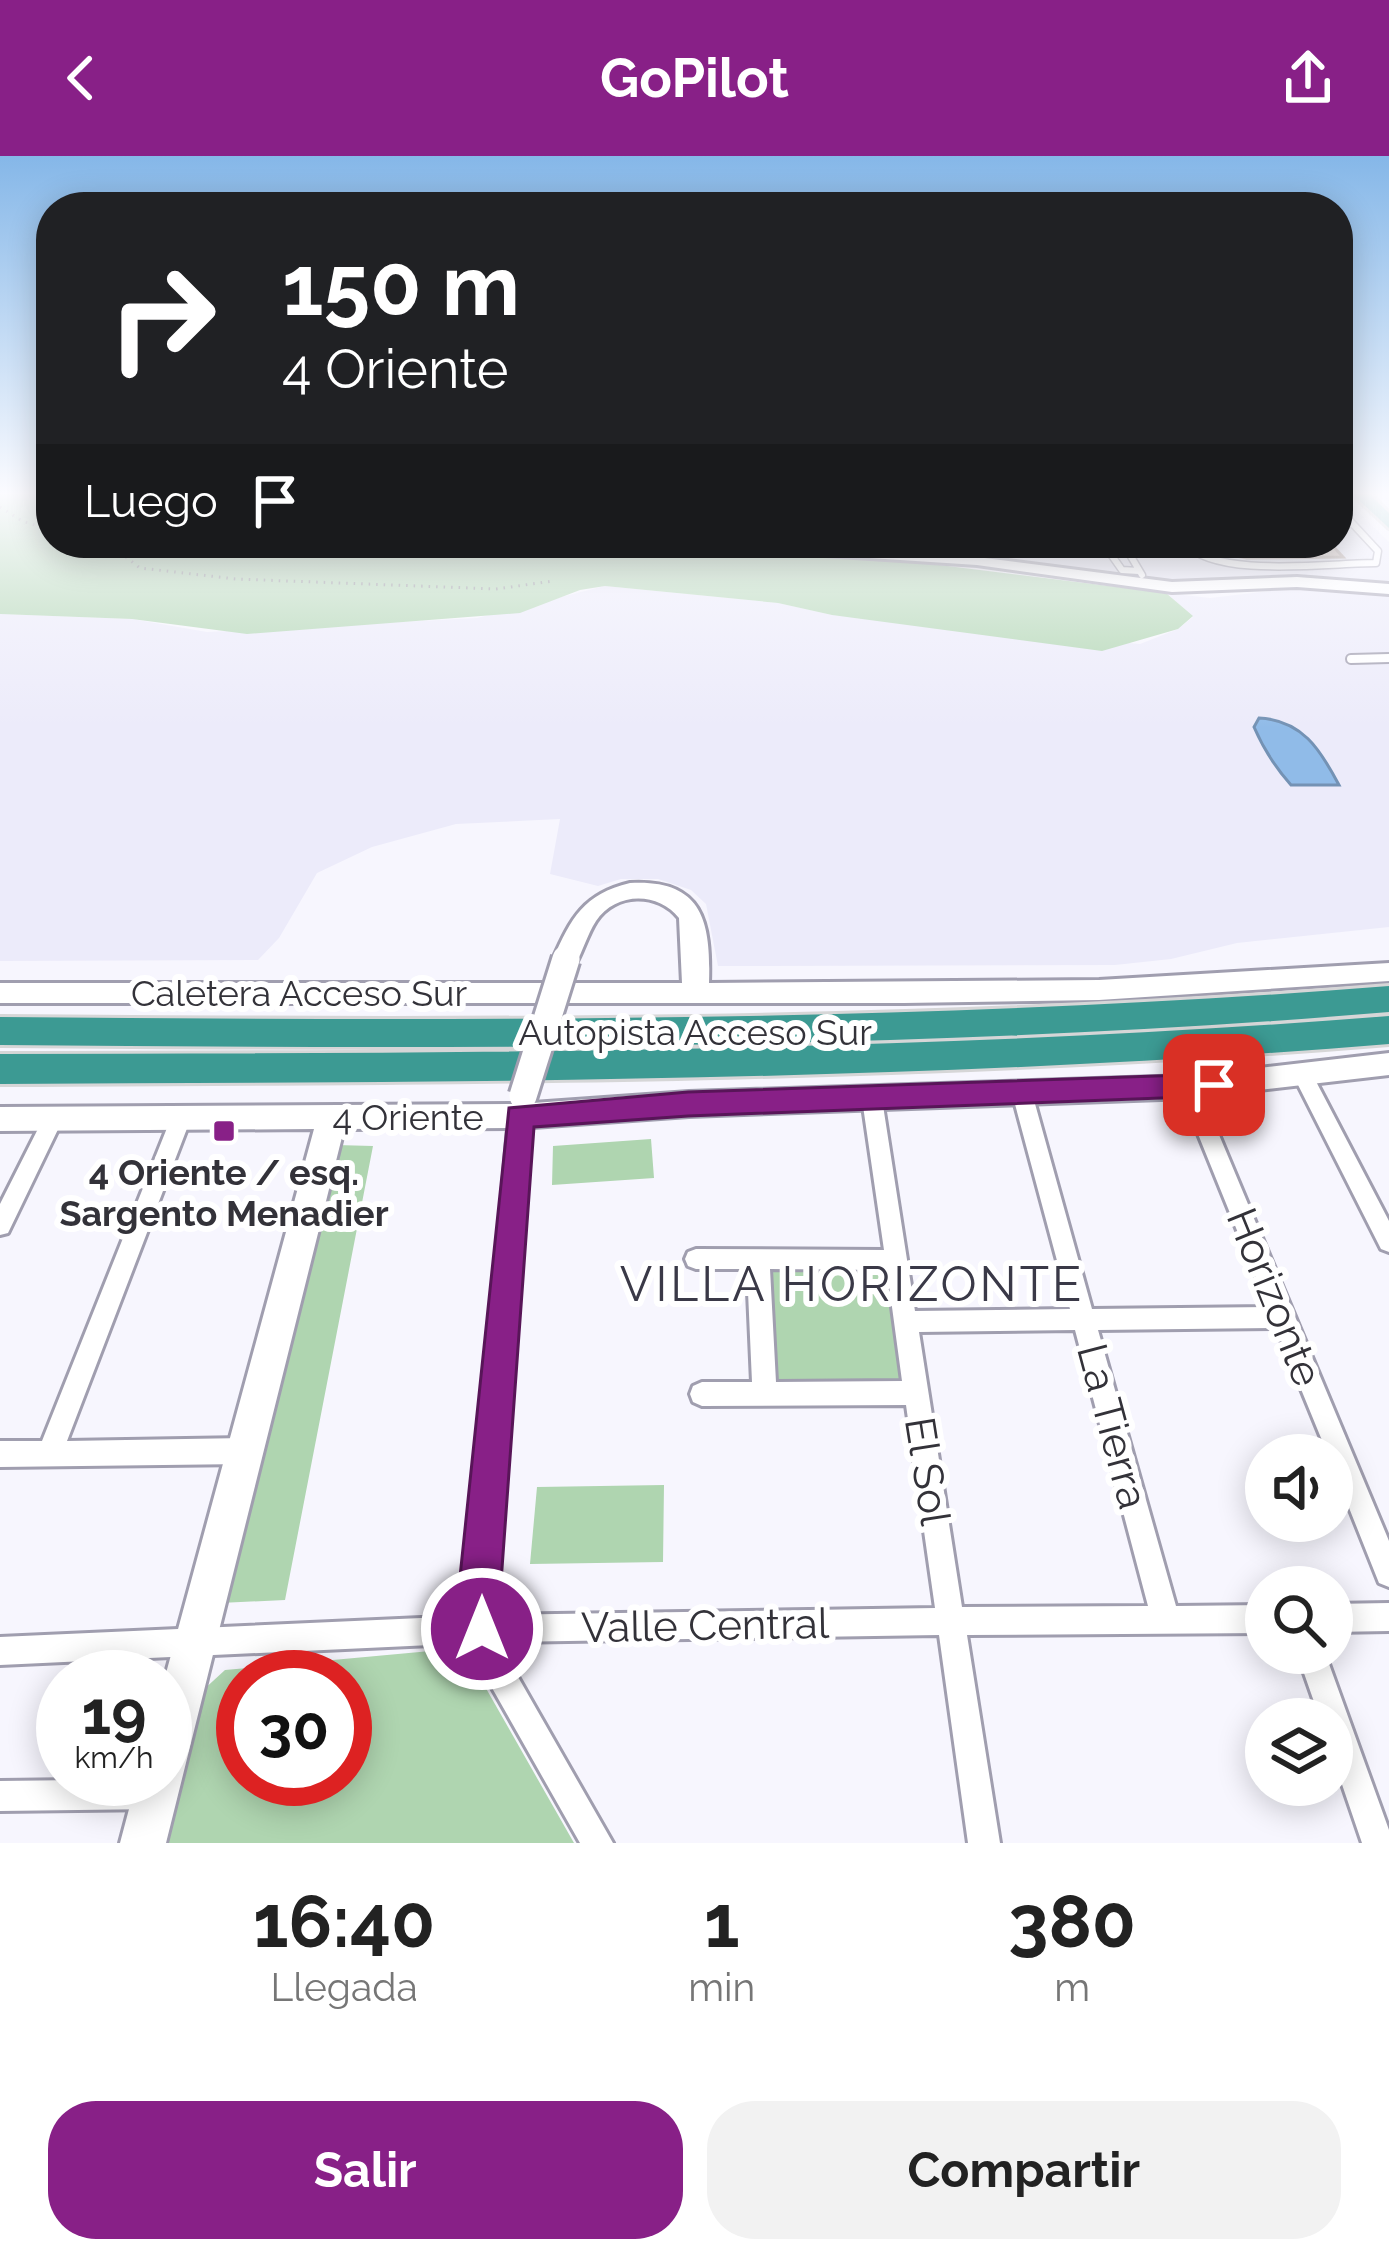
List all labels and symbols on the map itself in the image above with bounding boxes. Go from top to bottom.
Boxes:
street label: Caletera Acceso Sur [131,972,467,1014]
street label: Autopista Acceso Sur [518,1011,872,1053]
pin [1163,1034,1265,1136]
street label: 4 Oriente [332,1096,484,1138]
marker: 4 Oriente / esq. Sargento Menadier [211,1118,237,1144]
place label: 4 Oriente / esq. Sargento Menadier [59,1151,389,1234]
street label: Horizonte [1217,1201,1332,1393]
district label: VILLA HORIZONTE [620,1256,1084,1312]
street label: La Tierra [1067,1338,1158,1514]
street label: El Sol [895,1414,960,1529]
position arrow [419,1566,545,1692]
street label: Valle Central [580,1599,830,1652]
speed limit sign: 30 [216,1650,372,1806]

